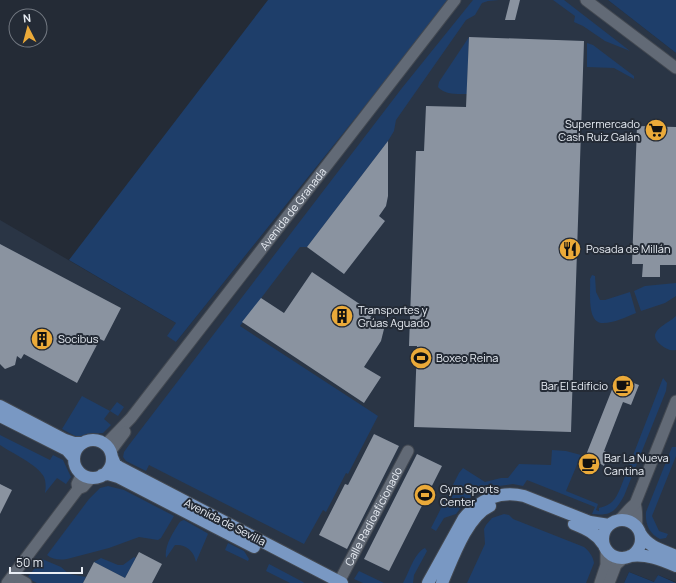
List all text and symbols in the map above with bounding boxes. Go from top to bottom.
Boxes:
north arrow [8,8,48,48]
text: N [22,10,32,25]
place label: Supermercado Cash Ruiz Galán [558,116,640,144]
supermarket icon: Supermercado Cash Ruiz Galán [643,117,669,143]
street label: Avenida de Granada [256,164,329,253]
restaurant icon: Posada de Millán [557,236,583,262]
place label: Posada de Millán [586,241,671,256]
place label: Transportes y Grúas Aguado [358,302,430,330]
building icon: Transportes y Grúas Aguado [329,303,355,329]
building icon: Socibus [29,326,55,352]
place label: Socibus [58,331,99,346]
sports icon: Boxeo Reina [408,345,434,371]
place label: Boxeo Reina [436,350,498,365]
cafe icon: Bar El Edificio [610,373,636,399]
place label: Bar El Edificio [541,378,608,393]
place label: Bar La Nueva Cantina [604,450,669,478]
cafe icon: Bar La Nueva Cantina [576,451,602,477]
street label: Calle Radioaficionado [341,464,406,568]
place label: Gym Sports Center [440,481,499,509]
sports icon: Gym Sports Center [412,482,438,508]
street label: Avenida de Sevilla [182,495,269,549]
scale bar [10,549,82,575]
text: 50 m [16,554,43,571]

